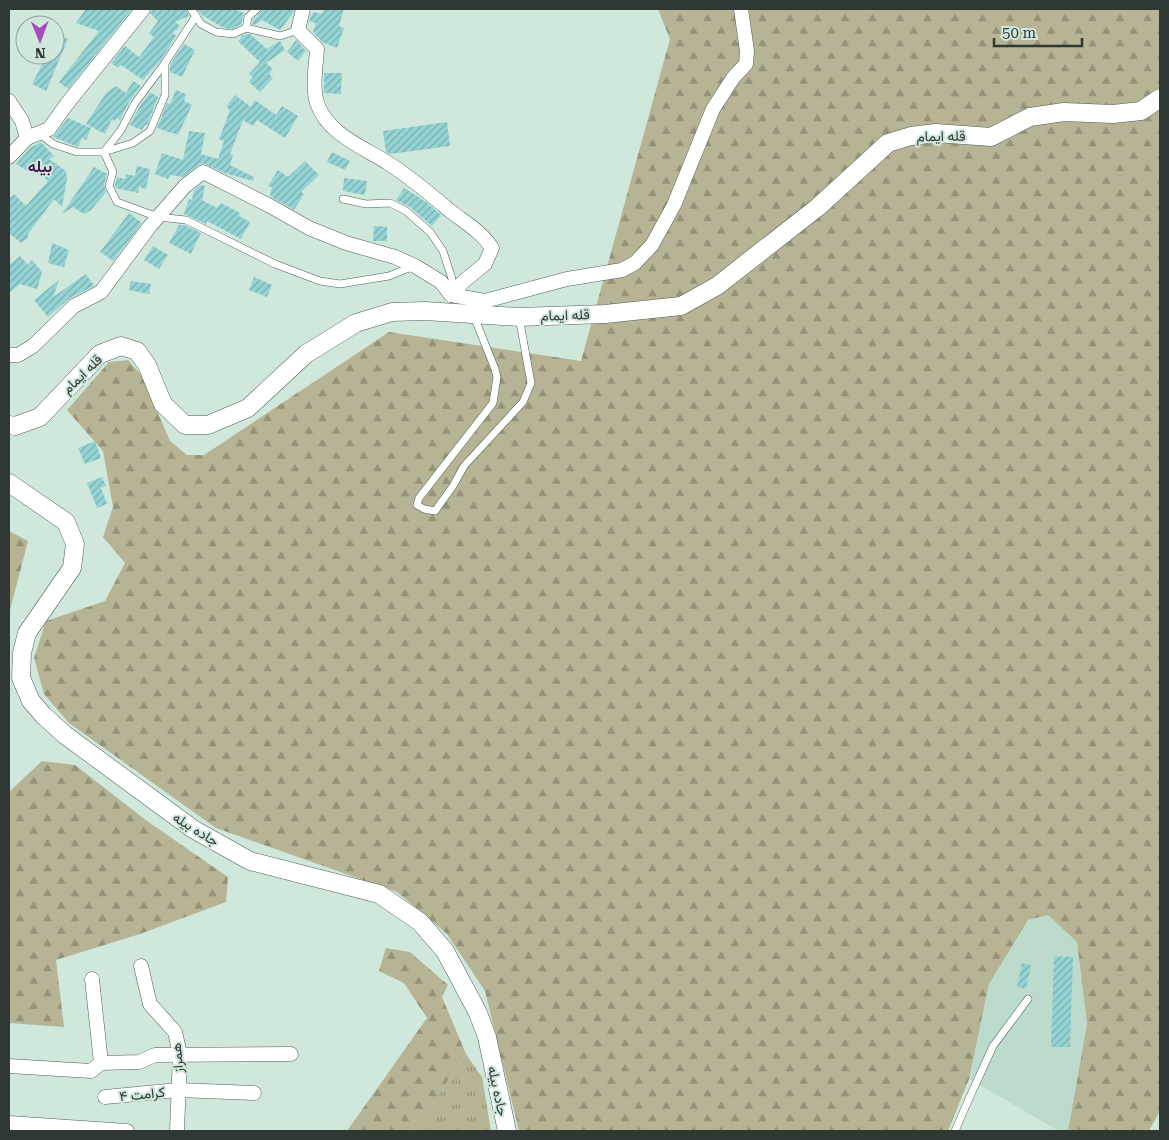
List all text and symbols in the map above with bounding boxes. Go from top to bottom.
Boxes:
north arrow [15,15,65,65]
scale bar [994,15,1082,47]
text: 50 m [1002,24,1037,42]
text: N [34,45,46,61]
street label: قله ایمام [916,128,966,145]
district label: بیله [28,157,52,176]
street label: قله ایمام [540,306,590,325]
street label: قله ایمام [59,351,106,398]
street label: جاده بیله [170,809,222,850]
street label: همراز [168,1042,187,1075]
street label: جاده بیله [484,1065,511,1118]
street label: کرامت ۴ [118,1084,166,1105]

